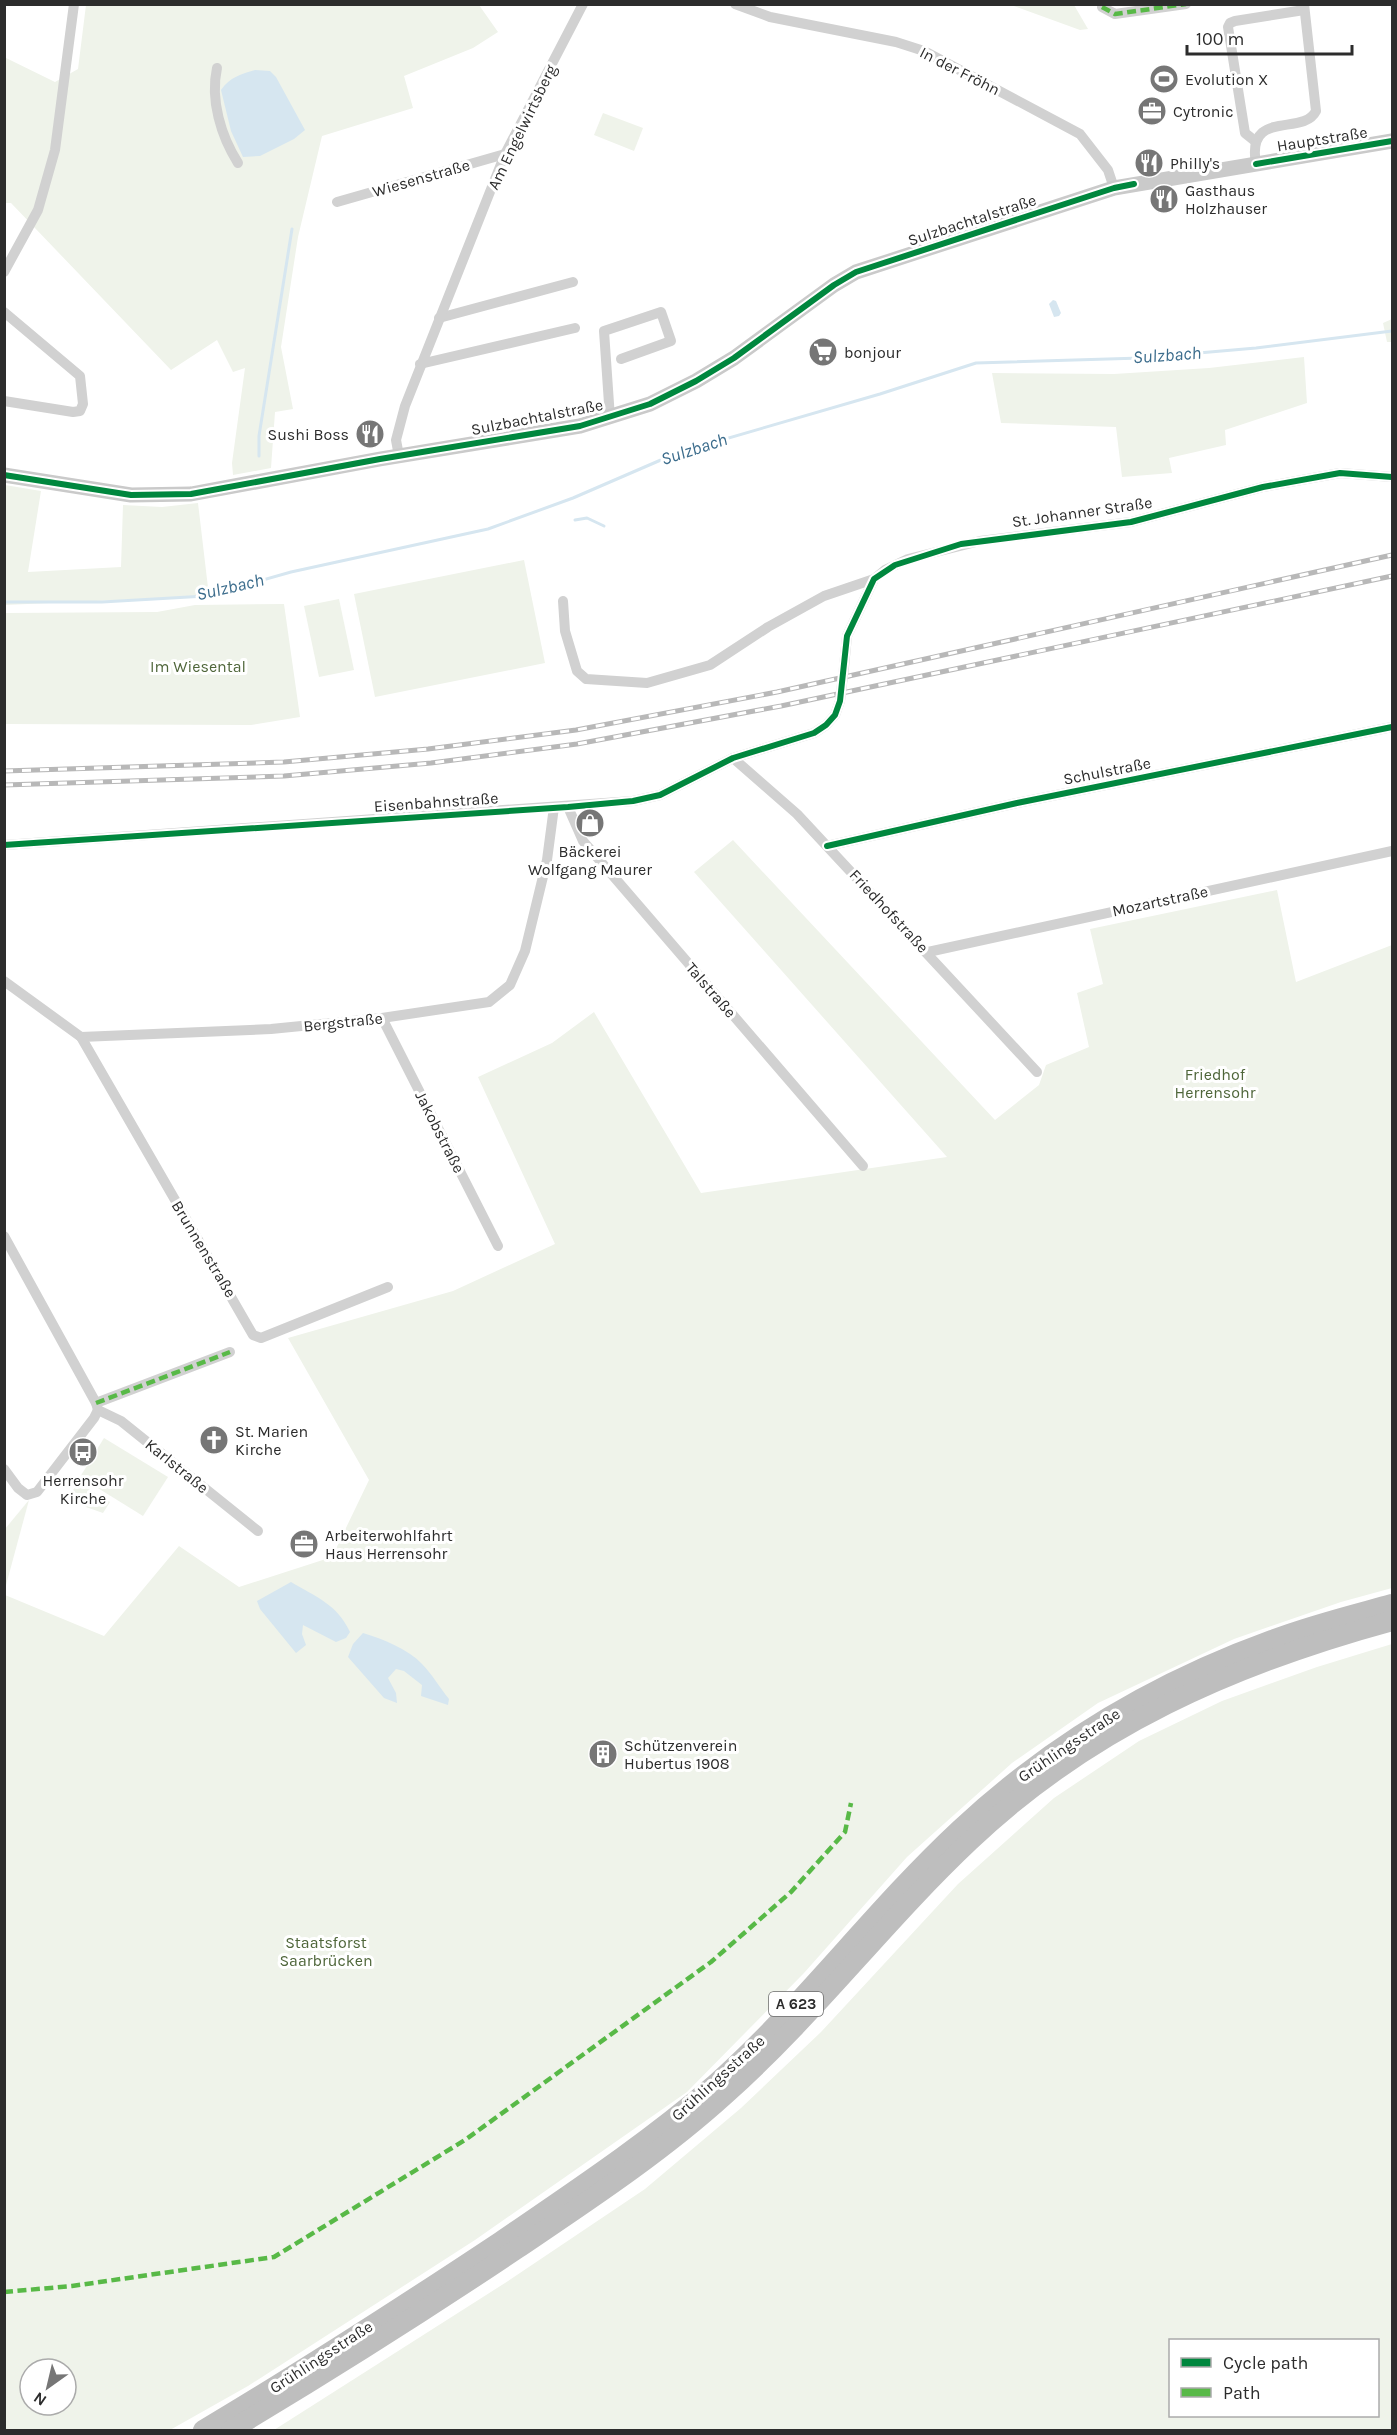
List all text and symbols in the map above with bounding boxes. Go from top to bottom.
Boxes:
scale bar [1187,18,1352,56]
text: 100 m [1196,28,1244,50]
street label: In der Fröhn [917,43,1003,99]
street label: Am Engelwirtsberg [483,61,561,193]
sports icon: Evolution X [1148,63,1180,95]
place label: Evolution X [1185,70,1268,89]
office icon: Cytronic [1136,95,1168,127]
place label: Cytronic [1173,102,1233,121]
street label: Hauptstraße [1275,122,1369,156]
restaurant icon: Philly's [1133,147,1165,179]
place label: Philly's [1170,154,1220,173]
street label: Wiesenstraße [370,155,472,201]
place label: Gasthaus Holzhauser [1185,181,1267,218]
restaurant icon: Gasthaus Holzhauser [1148,183,1180,215]
street label: Sulzbachtalstraße [905,190,1039,250]
supermarket icon: bonjour [807,336,839,368]
water label: Sulzbach [1132,342,1202,368]
place label: bonjour [844,343,901,362]
street label: Sulzbachtalstraße [469,395,605,439]
restaurant icon: Sushi Boss [354,418,386,450]
place label: Sushi Boss [268,425,349,444]
water label: Sulzbach [658,428,730,470]
street label: St. Johanner Straße [1011,493,1153,531]
water label: Sulzbach [194,569,266,605]
park label: Im Wiesental [150,657,246,676]
street label: Schulstraße [1062,753,1152,789]
street label: Eisenbahnstraße [373,788,499,816]
shop icon: Bäckerei Wolfgang Maurer [574,807,606,839]
place label: Bäckerei Wolfgang Maurer [528,842,652,879]
street label: Friedhofstraße [846,865,932,957]
street label: Mozartstraße [1110,882,1210,920]
street label: Talstraße [682,959,740,1021]
street label: Bergstraße [302,1008,384,1036]
park label: Friedhof Herrensohr [1175,1065,1256,1102]
street label: Jakobstraße [411,1088,469,1176]
street label: Brunnenstraße [168,1197,240,1301]
place label: St. Marien Kirche [235,1422,308,1459]
church icon: St. Marien Kirche [198,1424,230,1456]
street label: Karlstraße [142,1435,212,1497]
bus stop icon: Herrensohr Kirche [67,1436,99,1468]
place label: Herrensohr Kirche [43,1471,124,1508]
place label: Arbeiterwohlfahrt Haus Herrensohr [325,1526,453,1563]
office icon: Arbeiterwohlfahrt Haus Herrensohr [288,1528,320,1560]
street label: Grühlingsstraße [1014,1704,1124,1786]
place label: Schützenverein Hubertus 1908 [624,1736,737,1773]
building icon: Schützenverein Hubertus 1908 [587,1738,619,1770]
park label: Staatsforst Saarbrücken [279,1933,373,1970]
road number: A 623 [769,1992,823,2016]
street label: Grühlingsstraße [667,2031,769,2125]
street label: Grühlingsstraße [266,2317,376,2397]
legend [1169,2339,1379,2417]
text: Cycle path [1223,2352,1308,2374]
north arrow [18,2357,78,2417]
text: Path [1223,2382,1261,2404]
text: N [30,2388,50,2410]

